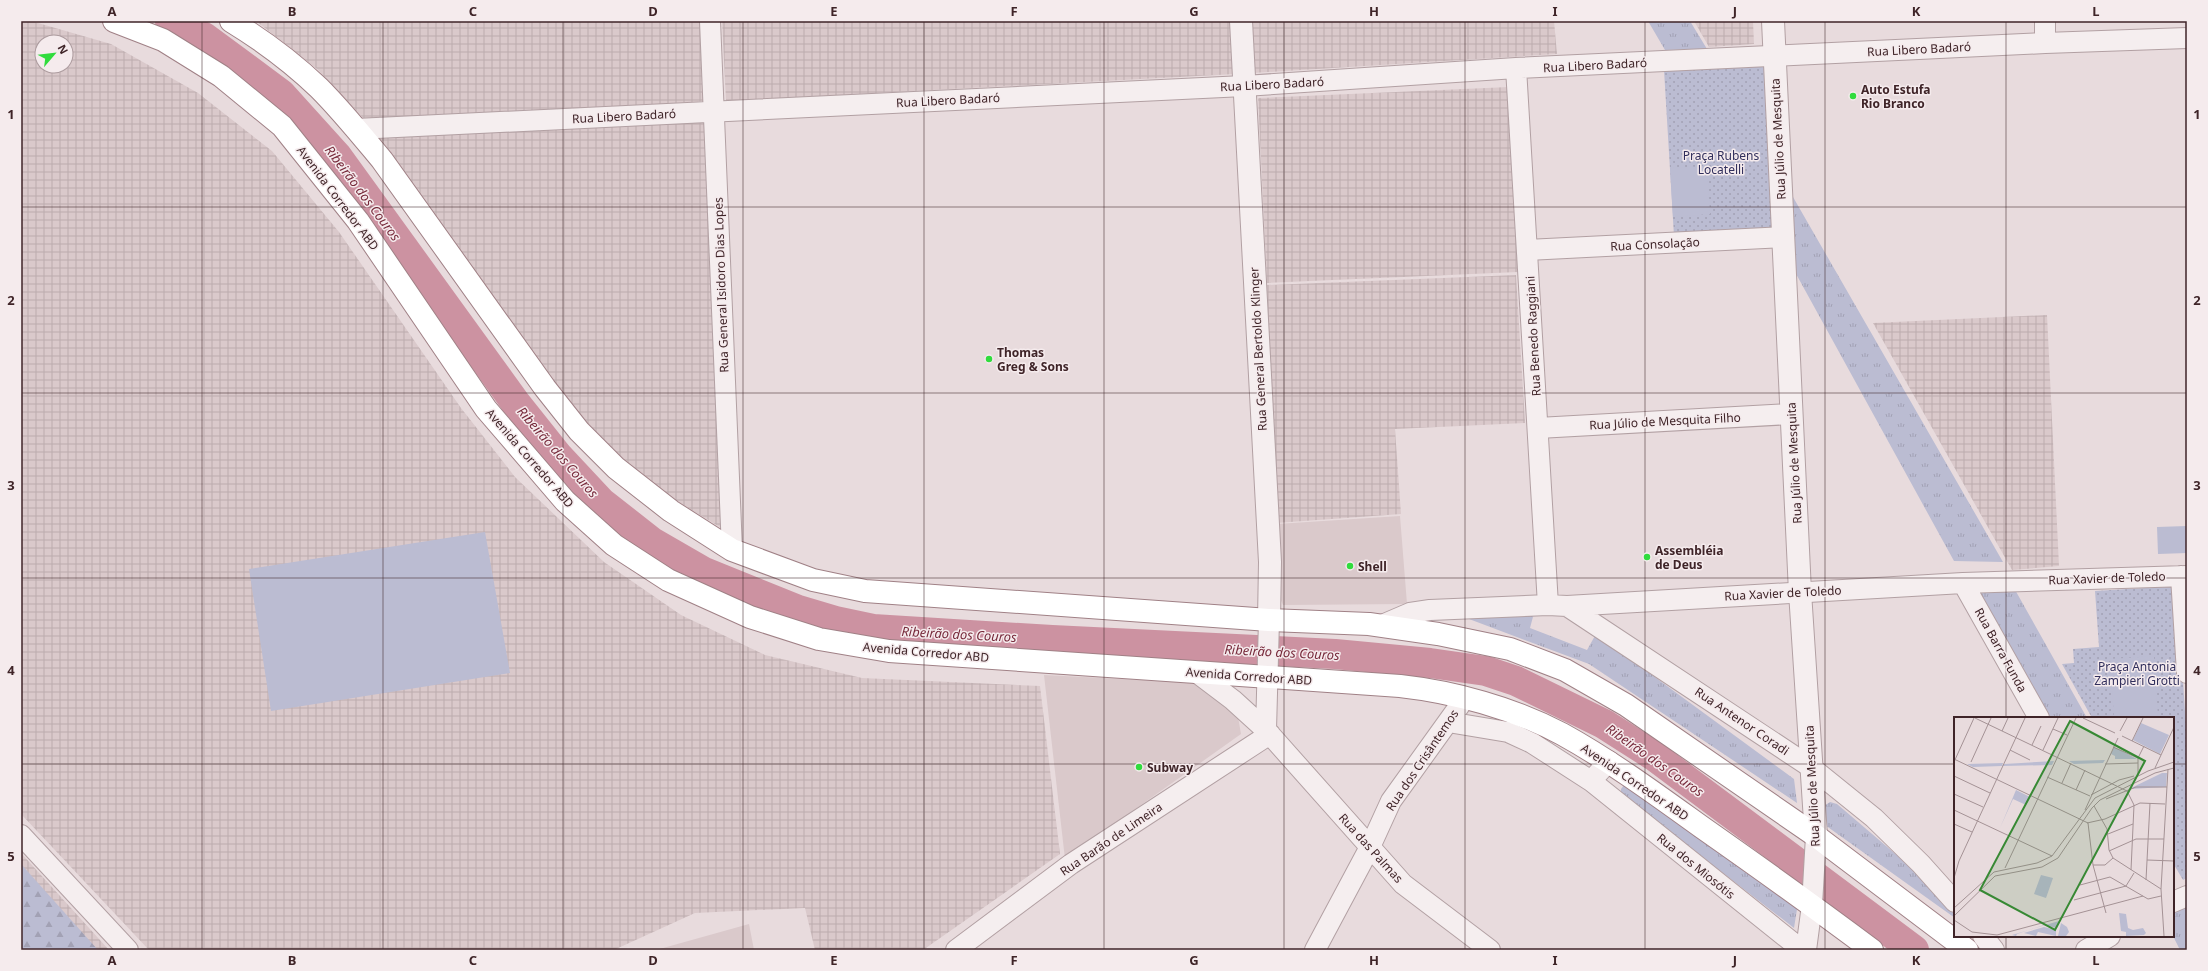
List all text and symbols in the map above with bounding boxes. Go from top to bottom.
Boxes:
text: A [108,2,117,20]
text: B [288,2,296,20]
text: C [469,2,477,20]
text: D [648,2,658,20]
text: E [830,2,838,20]
text: F [1010,2,1018,20]
text: G [1189,2,1199,20]
text: H [1369,2,1379,20]
text: I [1552,2,1558,20]
text: J [1732,2,1737,20]
text: K [1912,2,1921,20]
text: L [2092,2,2100,20]
north arrow [34,34,74,74]
street label: Rua Libero Badaró [1867,38,1971,60]
text: N [55,42,72,57]
street label: Rua Libero Badaró [1543,54,1647,76]
street label: Rua Libero Badaró [1220,73,1324,95]
street label: Rua Júlio de Mesquita [1766,78,1790,200]
place label: Auto Estufa Rio Branco [1861,81,1931,112]
street label: Rua Libero Badaró [896,89,1000,111]
marker: Auto Estufa Rio Branco [1848,91,1858,101]
text: 1 [7,105,15,123]
street label: Rua Libero Badaró [572,105,676,127]
text: 1 [2193,105,2201,123]
street label: Avenida Corredor ABD [293,142,383,254]
water label: Ribeirão dos Couros [321,142,405,245]
park label: Praça Rubens Locatelli [1683,147,1760,178]
street label: Rua General Isidoro Dias Lopes [709,197,733,373]
street label: Rua Consolação [1610,233,1700,255]
street label: Rua General Bertoldo Klinger [1245,267,1271,431]
street label: Rua Benedo Raggiani [1521,275,1545,397]
text: 2 [7,291,15,309]
text: 2 [2193,291,2201,309]
place label: Thomas Greg & Sons [997,344,1069,375]
marker: Thomas Greg & Sons [984,354,994,364]
street label: Rua Júlio de Mesquita [1782,402,1806,524]
water label: Ribeirão dos Couros [513,403,603,502]
street label: Avenida Corredor ABD [482,405,578,511]
street label: Rua Júlio de Mesquita Filho [1589,409,1741,433]
text: 3 [7,476,15,494]
text: 3 [2193,476,2201,494]
place label: Assembléia de Deus [1655,542,1723,573]
marker: Assembléia de Deus [1642,552,1652,562]
place label: Shell [1358,558,1387,575]
marker: Shell [1345,561,1355,571]
street label: Rua Xavier de Toledo [2048,567,2166,589]
street label: Rua Xavier de Toledo [1724,581,1842,605]
street label: Rua Barra Funda [1971,605,2031,695]
water label: Ribeirão dos Couros [901,622,1017,646]
street label: Avenida Corredor ABD [862,638,990,666]
water label: Ribeirão dos Couros [1224,640,1340,664]
park label: Praça Antonia Zampieri Grotti [2094,658,2180,689]
text: 4 [7,661,15,679]
text: 4 [2193,661,2201,679]
street label: Avenida Corredor ABD [1185,663,1313,689]
street label: Rua Antenor Coradi [1691,683,1793,759]
street label: Rua dos Crisântemos [1382,706,1462,814]
inset map [1954,717,2174,937]
water label: Ribeirão dos Couros [1603,720,1708,801]
street label: Rua Júlio de Mesquita [1800,725,1824,847]
street label: Avenida Corredor ABD [1578,740,1692,825]
place label: Subway [1147,759,1193,776]
marker: Subway [1134,762,1144,772]
street label: Rua Barão de Limeira [1056,798,1166,880]
street label: Rua das Palmas [1335,809,1407,887]
street label: Rua dos Miosótis [1653,829,1739,903]
text: 5 [7,847,15,865]
text: 5 [2193,847,2201,865]
text: A [108,951,117,969]
text: B [288,951,296,969]
text: C [469,951,477,969]
text: D [648,951,658,969]
text: E [830,951,838,969]
text: F [1010,951,1018,969]
text: G [1189,951,1199,969]
text: H [1369,951,1379,969]
text: I [1552,951,1558,969]
text: J [1732,951,1737,969]
text: K [1912,951,1921,969]
text: L [2092,951,2100,969]

